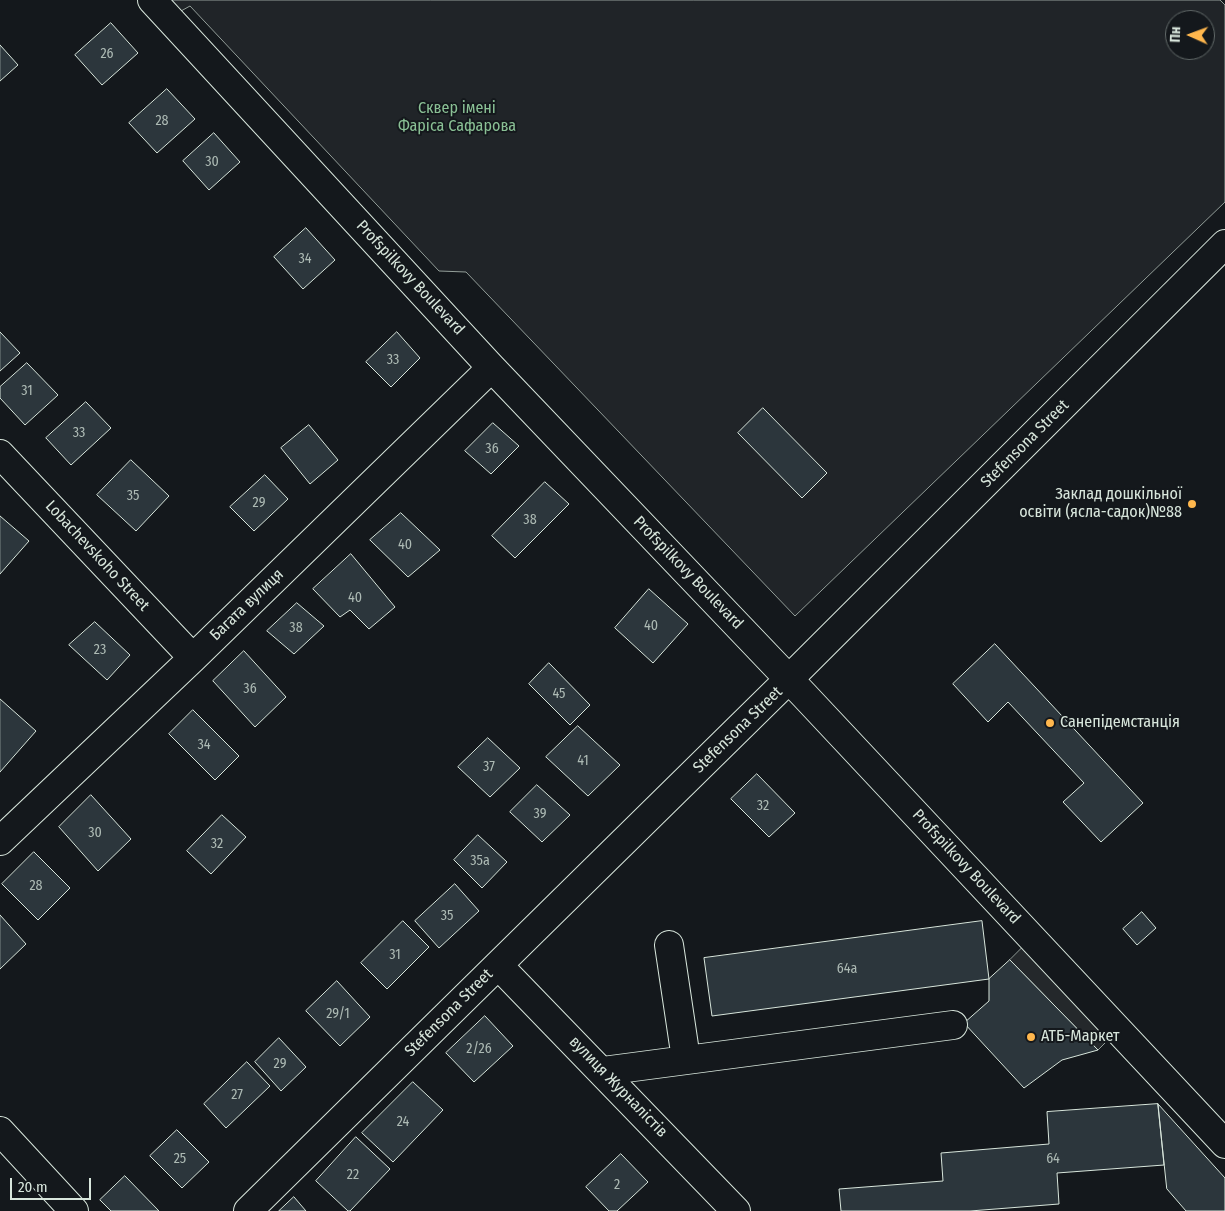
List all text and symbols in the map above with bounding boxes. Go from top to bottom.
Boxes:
north arrow [1165,10,1215,60]
text: Пн [1167,26,1184,43]
house number: 26 [100,46,114,62]
park label: Сквер імені Фаріса Сафарова [398,99,516,137]
house number: 28 [155,113,169,129]
house number: 30 [205,154,219,170]
street label: Profspilkovy Boulevard [352,217,468,339]
house number: 34 [298,251,312,267]
house number: 33 [387,352,399,368]
house number: 31 [21,383,33,399]
street label: Stefensona Street [977,396,1073,492]
house number: 33 [73,425,85,441]
house number: 36 [485,441,499,457]
place label: Заклад дошкільної освіти (ясла-садок)№88 [1019,485,1182,523]
house number: 35 [127,488,139,504]
house number: 29 [253,495,265,511]
street label: Lobachevskoho Street [41,497,153,615]
marker: Заклад дошкільної освіти (ясла-садок)№88 [1186,498,1198,510]
house number: 38 [523,512,537,528]
street label: Profspilkovy Boulevard [629,512,747,634]
house number: 40 [398,537,412,553]
street label: Багата вулиця [206,565,288,645]
house number: 40 [348,590,362,606]
house number: 40 [644,618,658,634]
house number: 38 [289,620,303,636]
house number: 23 [94,642,106,658]
house number: 36 [243,681,257,697]
street label: Stefensona Street [689,683,787,777]
house number: 45 [552,686,566,702]
place label: Санепідемстанція [1060,713,1180,733]
marker: Санепідемстанція [1044,717,1056,729]
house number: 34 [197,737,211,753]
house number: 41 [577,753,589,769]
house number: 37 [483,759,495,775]
house number: 32 [757,798,769,814]
house number: 39 [534,806,546,822]
street label: Profspilkovy Boulevard [908,806,1024,928]
house number: 30 [88,825,102,841]
house number: 32 [211,836,223,852]
house number: 35а [470,853,490,869]
house number: 28 [29,878,43,894]
house number: 35 [441,908,453,924]
house number: 31 [389,947,401,963]
house number: 64а [837,961,857,977]
street label: Stefensona Street [401,965,497,1061]
house number: 29/1 [326,1006,350,1022]
place label: АТБ-Маркет [1041,1027,1119,1047]
marker: АТБ-Маркет [1025,1031,1037,1043]
street label: вулиця Журналістів [565,1032,671,1142]
house number: 2/26 [466,1041,492,1057]
house number: 29 [274,1056,286,1072]
house number: 27 [231,1087,243,1103]
house number: 24 [397,1114,409,1130]
house number: 25 [174,1151,186,1167]
house number: 64 [1046,1151,1060,1167]
house number: 22 [347,1167,359,1183]
scale bar [12,1168,94,1200]
house number: 2 [614,1177,620,1193]
text: 20 m [18,1178,48,1196]

